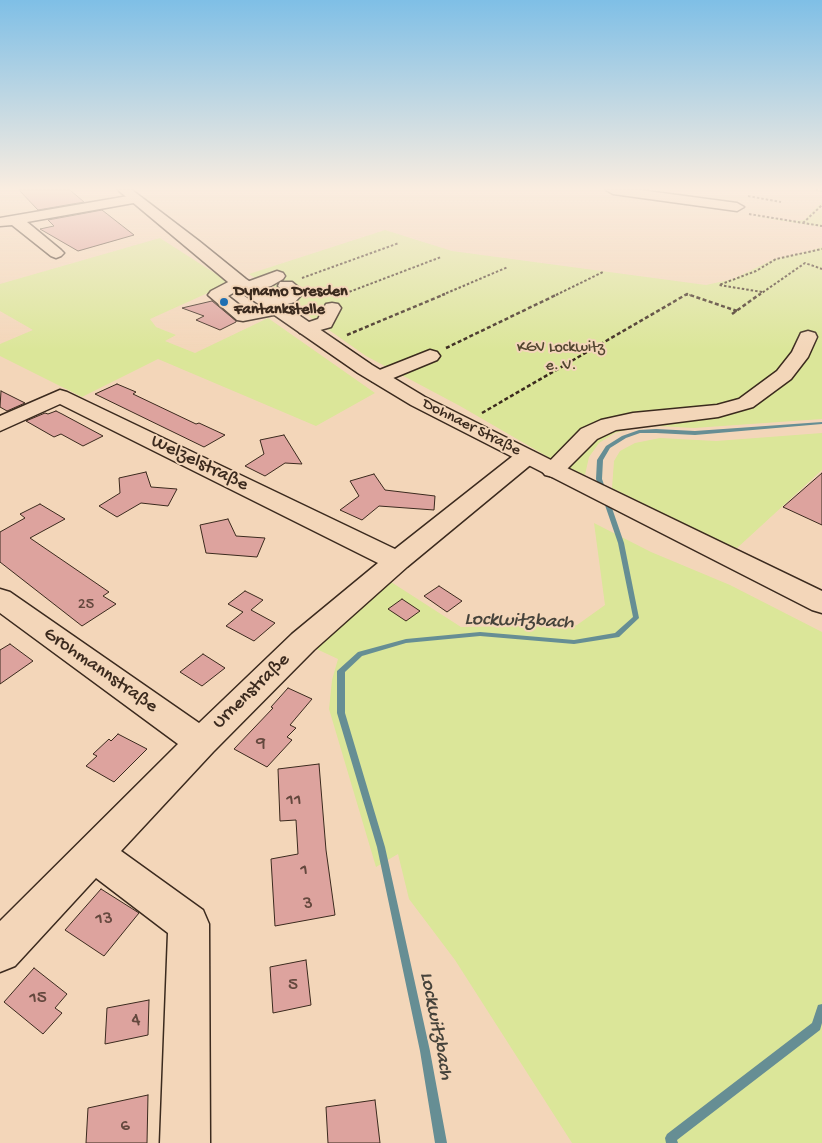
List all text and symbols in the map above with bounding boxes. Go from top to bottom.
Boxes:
place label: Dynamo Dresden Fantankstelle [234,283,348,321]
marker: Dynamo Dresden Fantankstelle [218,296,230,308]
park label: KGV Lockwitz e. V. [517,339,605,377]
street label: Dohnaer Straße [419,395,523,461]
street label: Welzelstraße [146,431,252,497]
house number: 25 [78,596,94,616]
water label: Lockwitzbach [464,608,574,636]
street label: Grohmannstraße [38,623,162,719]
street label: Urnenstraße [208,649,296,735]
house number: 9 [256,733,266,755]
house number: 11 [286,790,302,812]
house number: 1 [300,860,308,882]
house number: 3 [303,894,313,916]
house number: 13 [95,909,113,931]
water label: Lockwitzbach [413,970,457,1082]
house number: 5 [288,975,298,997]
house number: 15 [29,988,47,1010]
house number: 4 [132,1010,140,1032]
house number: 6 [120,1116,130,1138]

